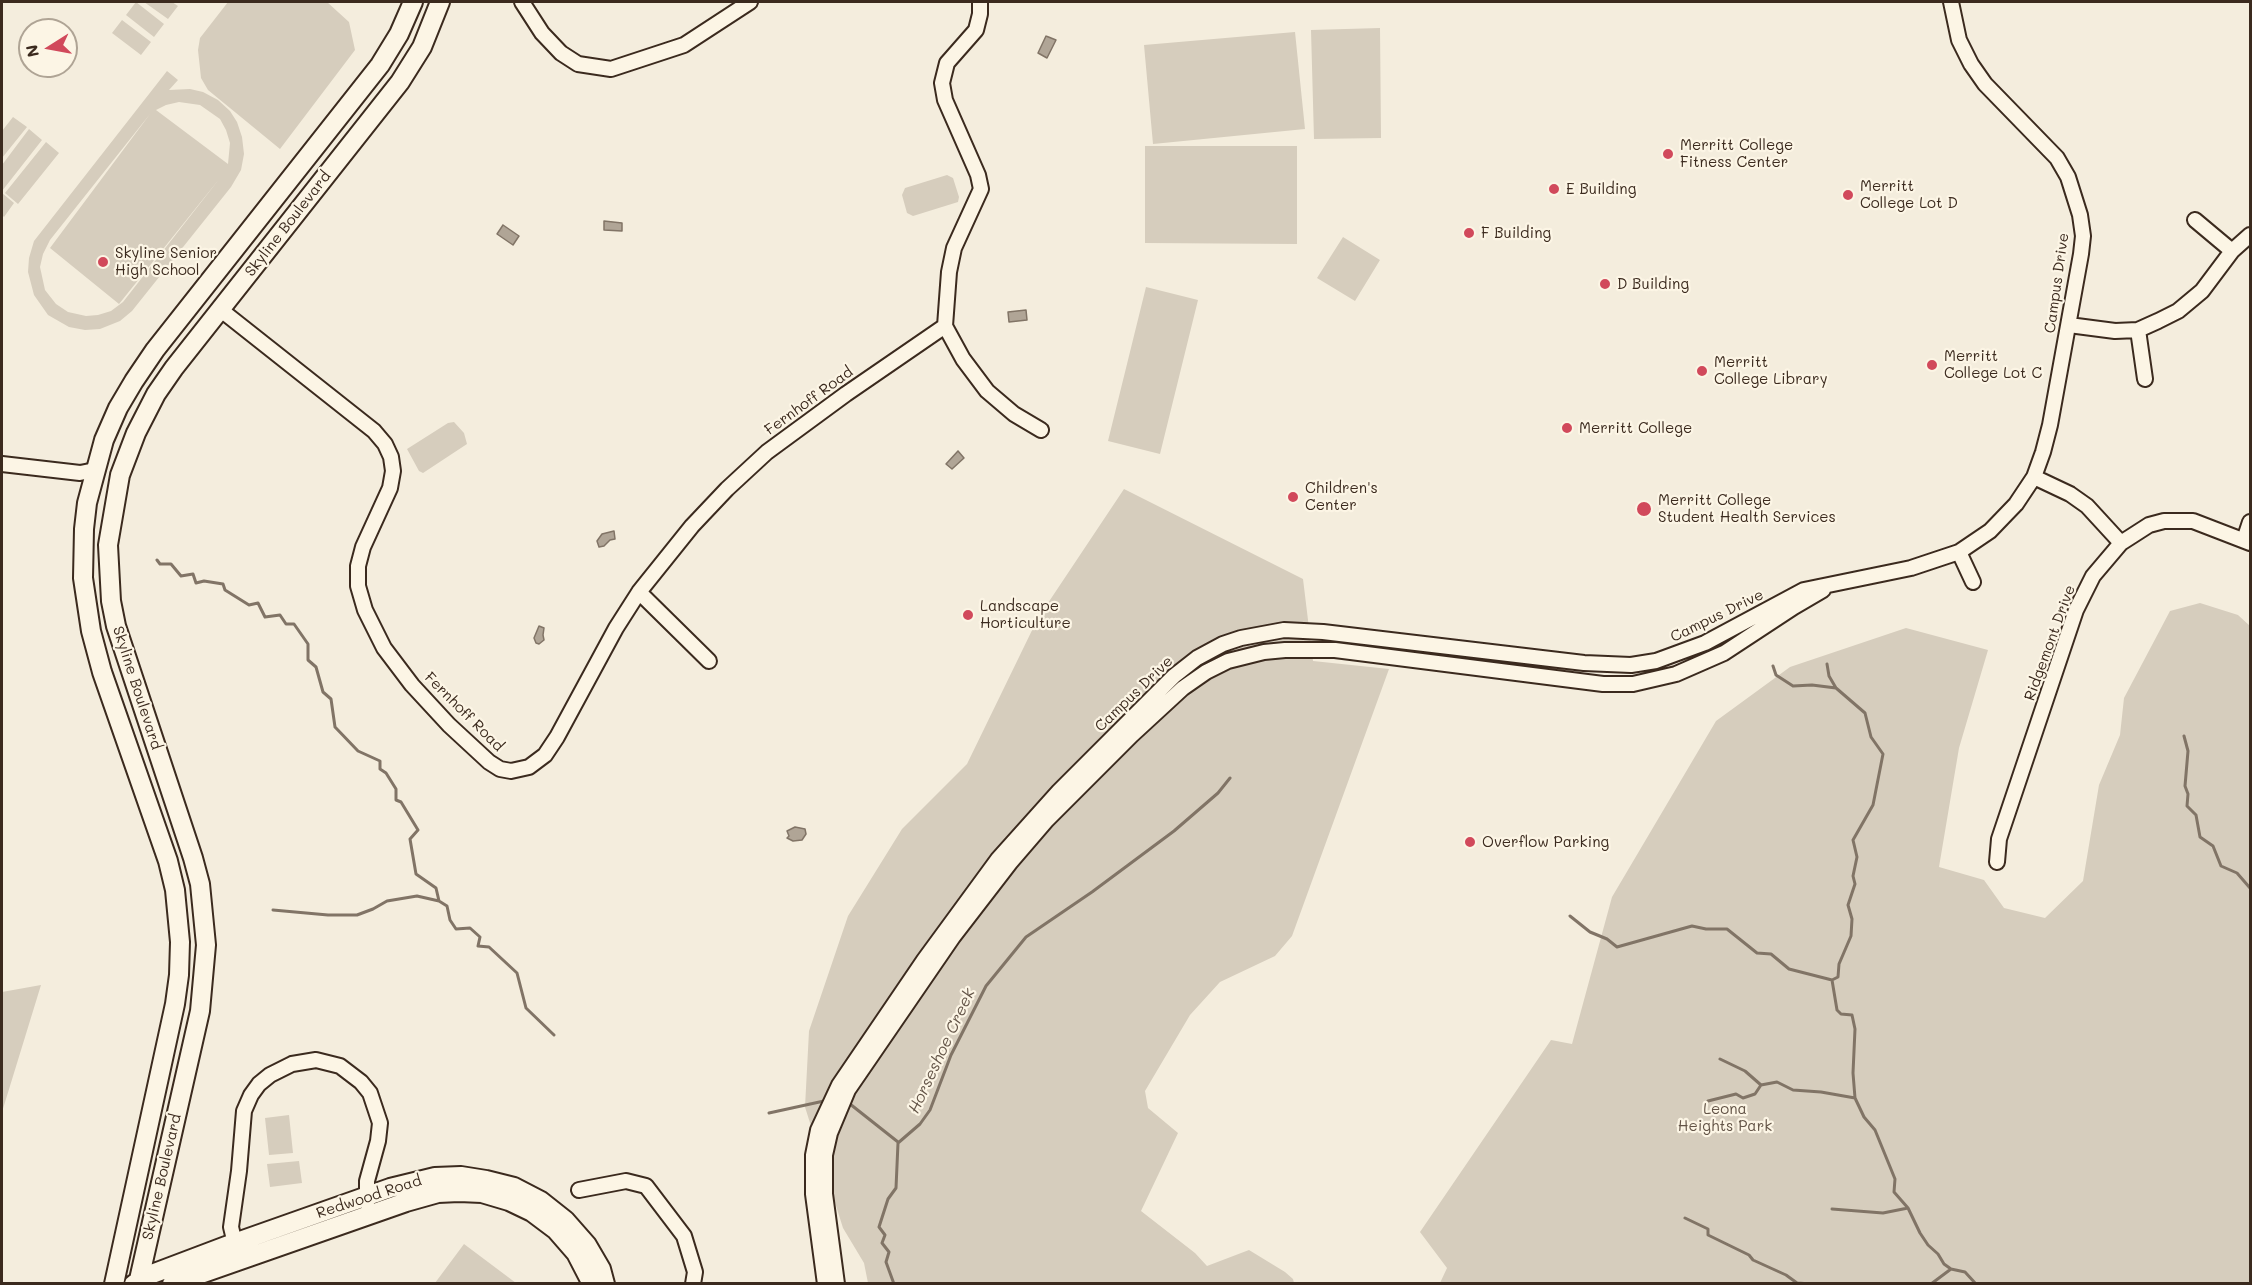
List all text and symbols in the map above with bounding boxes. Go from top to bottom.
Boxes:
north arrow [18,18,78,78]
text: N [20,43,43,59]
place label: Merritt College Fitness Center [1680,136,1793,171]
marker: Merritt College Fitness Center [1661,147,1675,161]
street label: Skyline Boulevard [241,168,335,280]
place label: Merritt College Lot D [1860,177,1958,212]
place label: E Building [1566,180,1636,198]
marker: E Building [1547,182,1561,196]
marker: Merritt College Lot D [1841,188,1855,202]
place label: F Building [1481,224,1551,242]
marker: F Building [1462,226,1476,240]
street label: Campus Drive [2041,232,2073,334]
place label: Skyline Senior High School [115,244,217,279]
marker: Skyline Senior High School [96,255,110,269]
place label: D Building [1617,275,1689,293]
marker: D Building [1598,277,1612,291]
place label: Merritt College Lot C [1944,347,2042,382]
place label: Merritt College Library [1714,353,1827,388]
marker: Merritt College Lot C [1925,358,1939,372]
street label: Fernhoff Road [761,363,857,439]
marker: Merritt College Library [1695,364,1709,378]
place label: Merritt College [1579,419,1692,437]
marker: Merritt College [1560,421,1574,435]
place label: Children's Center [1305,479,1378,514]
marker: Children's Center [1286,490,1300,504]
place label: Merritt College Student Health Services [1658,491,1836,526]
marker: Merritt College Student Health Services [1635,500,1653,518]
street label: Ridgemont Drive [2021,583,2079,703]
street label: Campus Drive [1668,586,1766,646]
place label: Landscape Horticulture [980,597,1071,632]
marker: Landscape Horticulture [961,608,975,622]
street label: Skyline Boulevard [109,624,165,752]
street label: Campus Drive [1091,652,1177,736]
street label: Fernhoff Road [421,669,507,755]
place label: Overflow Parking [1482,833,1609,851]
marker: Overflow Parking [1463,835,1477,849]
water label: Horseshoe Creek [905,985,979,1117]
park label: Leona Heights Park [1678,1100,1772,1135]
street label: Skyline Boulevard [139,1112,185,1242]
street label: Redwood Road [314,1172,424,1222]

